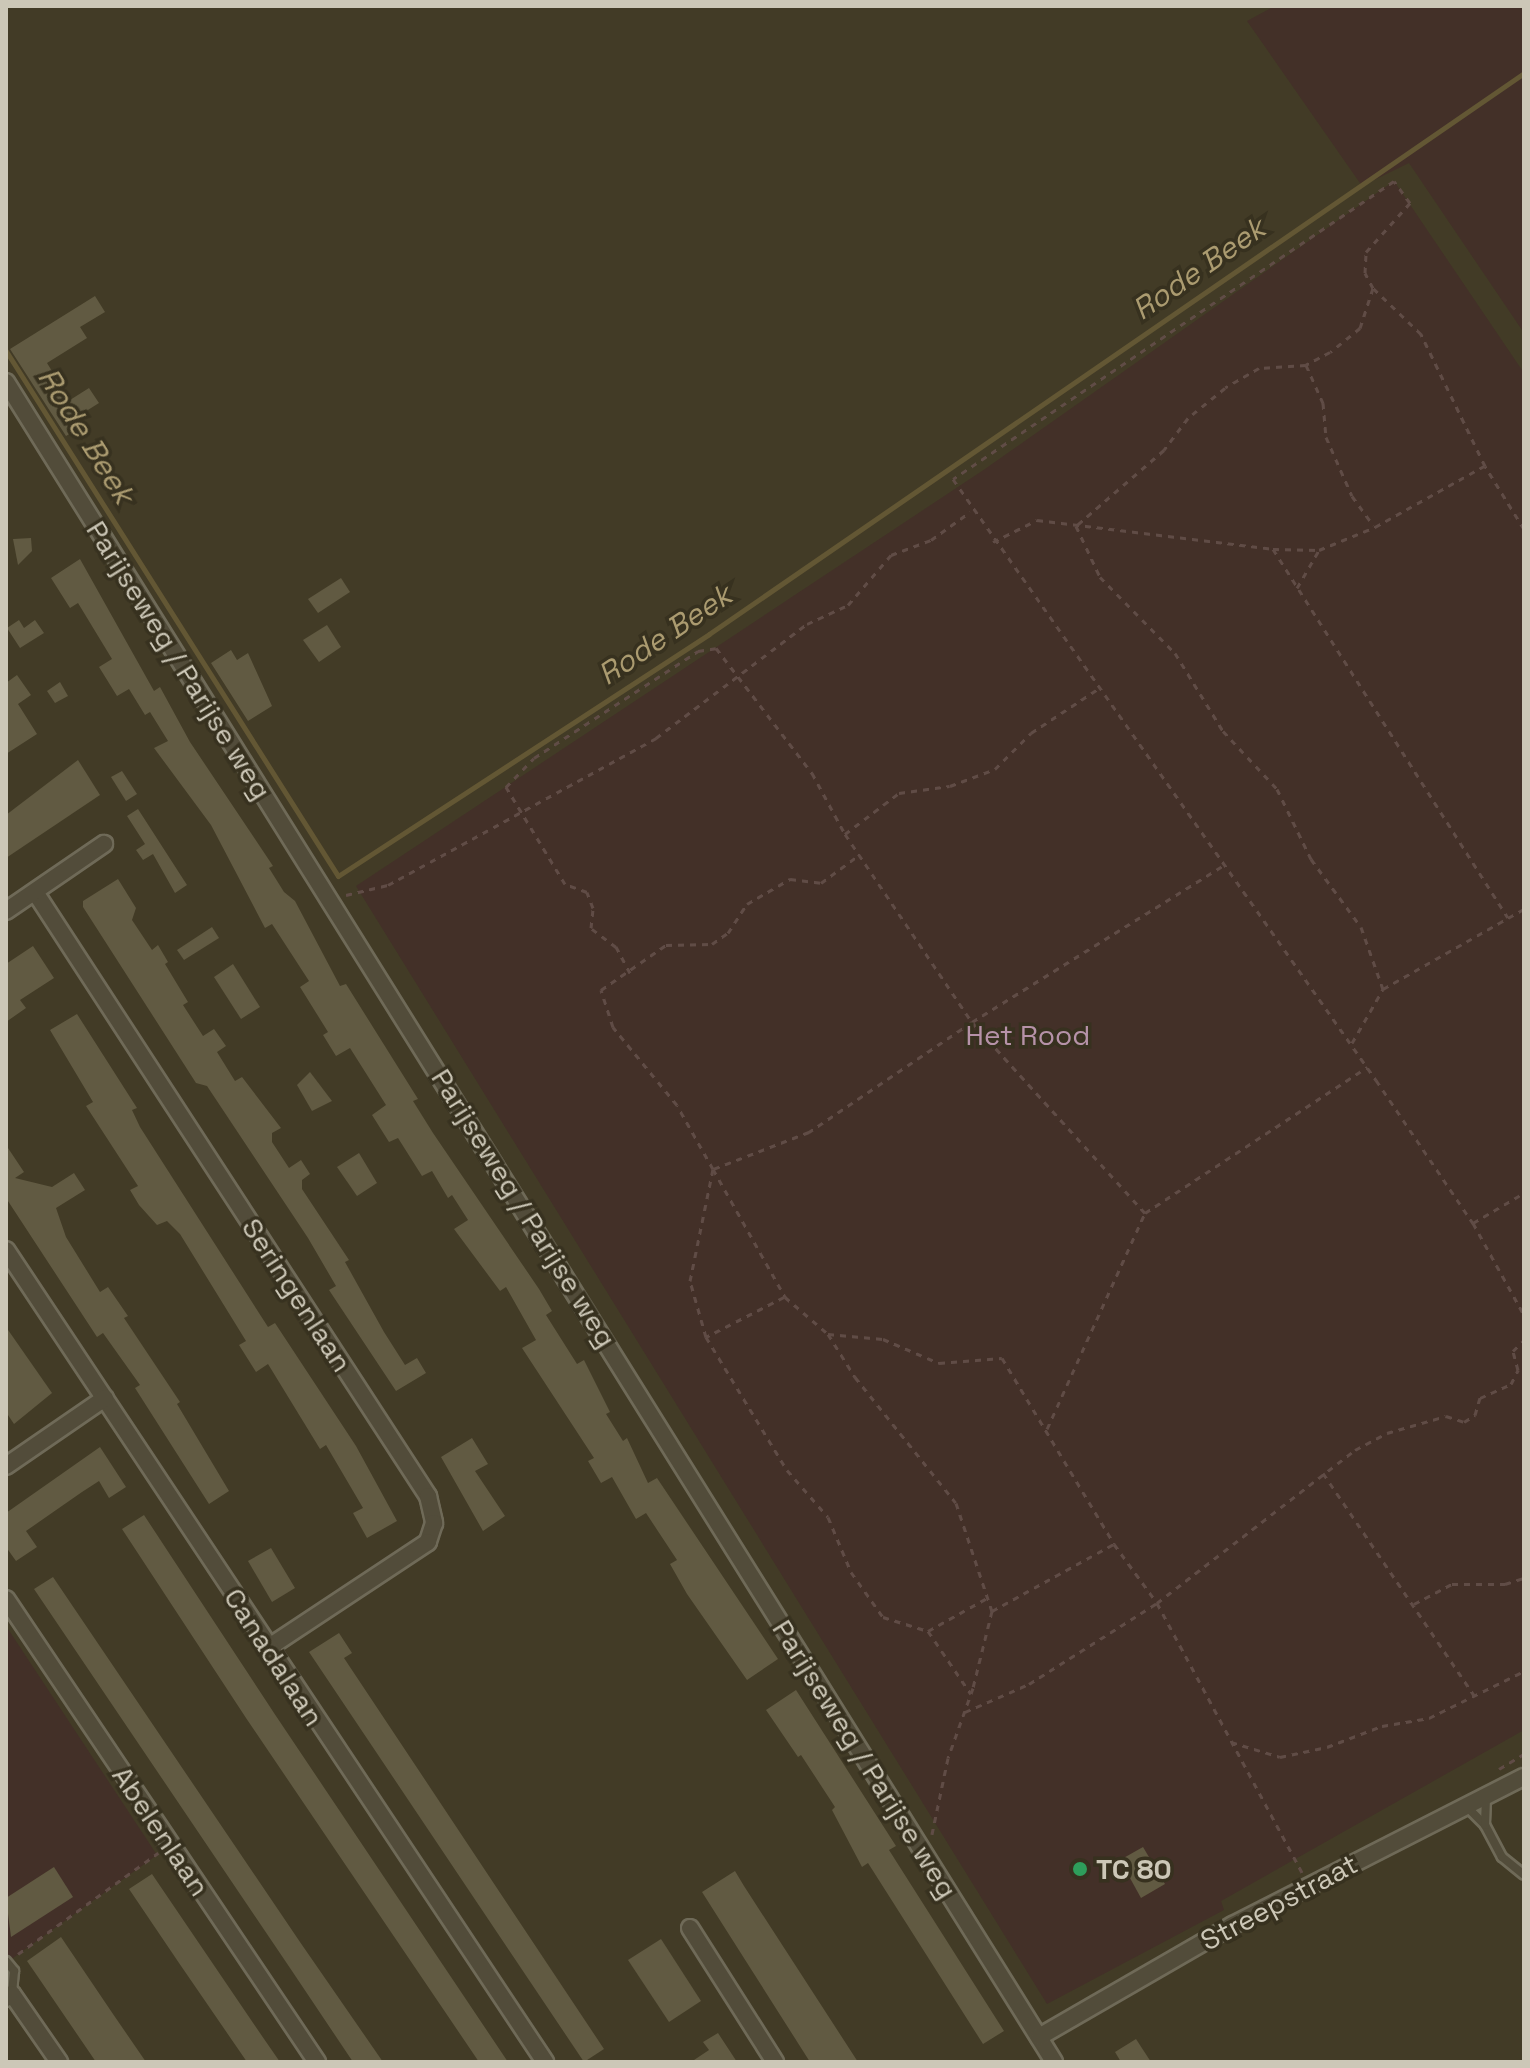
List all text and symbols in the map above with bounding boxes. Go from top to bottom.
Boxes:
water label: Rode Beek [1126,210,1272,328]
water label: Rode Beek [30,361,142,511]
street label: Parijseweg / Parijse weg [80,515,278,805]
water label: Rode Beek [591,577,739,693]
park label: Het Rood [966,1018,1090,1052]
street label: Parijseweg / Parijse weg [425,1063,623,1353]
street label: Seringenlaan [235,1212,359,1378]
street label: Canadalaan [217,1582,331,1732]
street label: Parijseweg / Parijse weg [766,1614,964,1904]
street label: Abelenlaan [105,1760,217,1902]
street label: Streepstraat [1195,1847,1363,1957]
place label: TC 80 [1096,1852,1172,1886]
marker: TC 80 [1071,1860,1089,1878]

